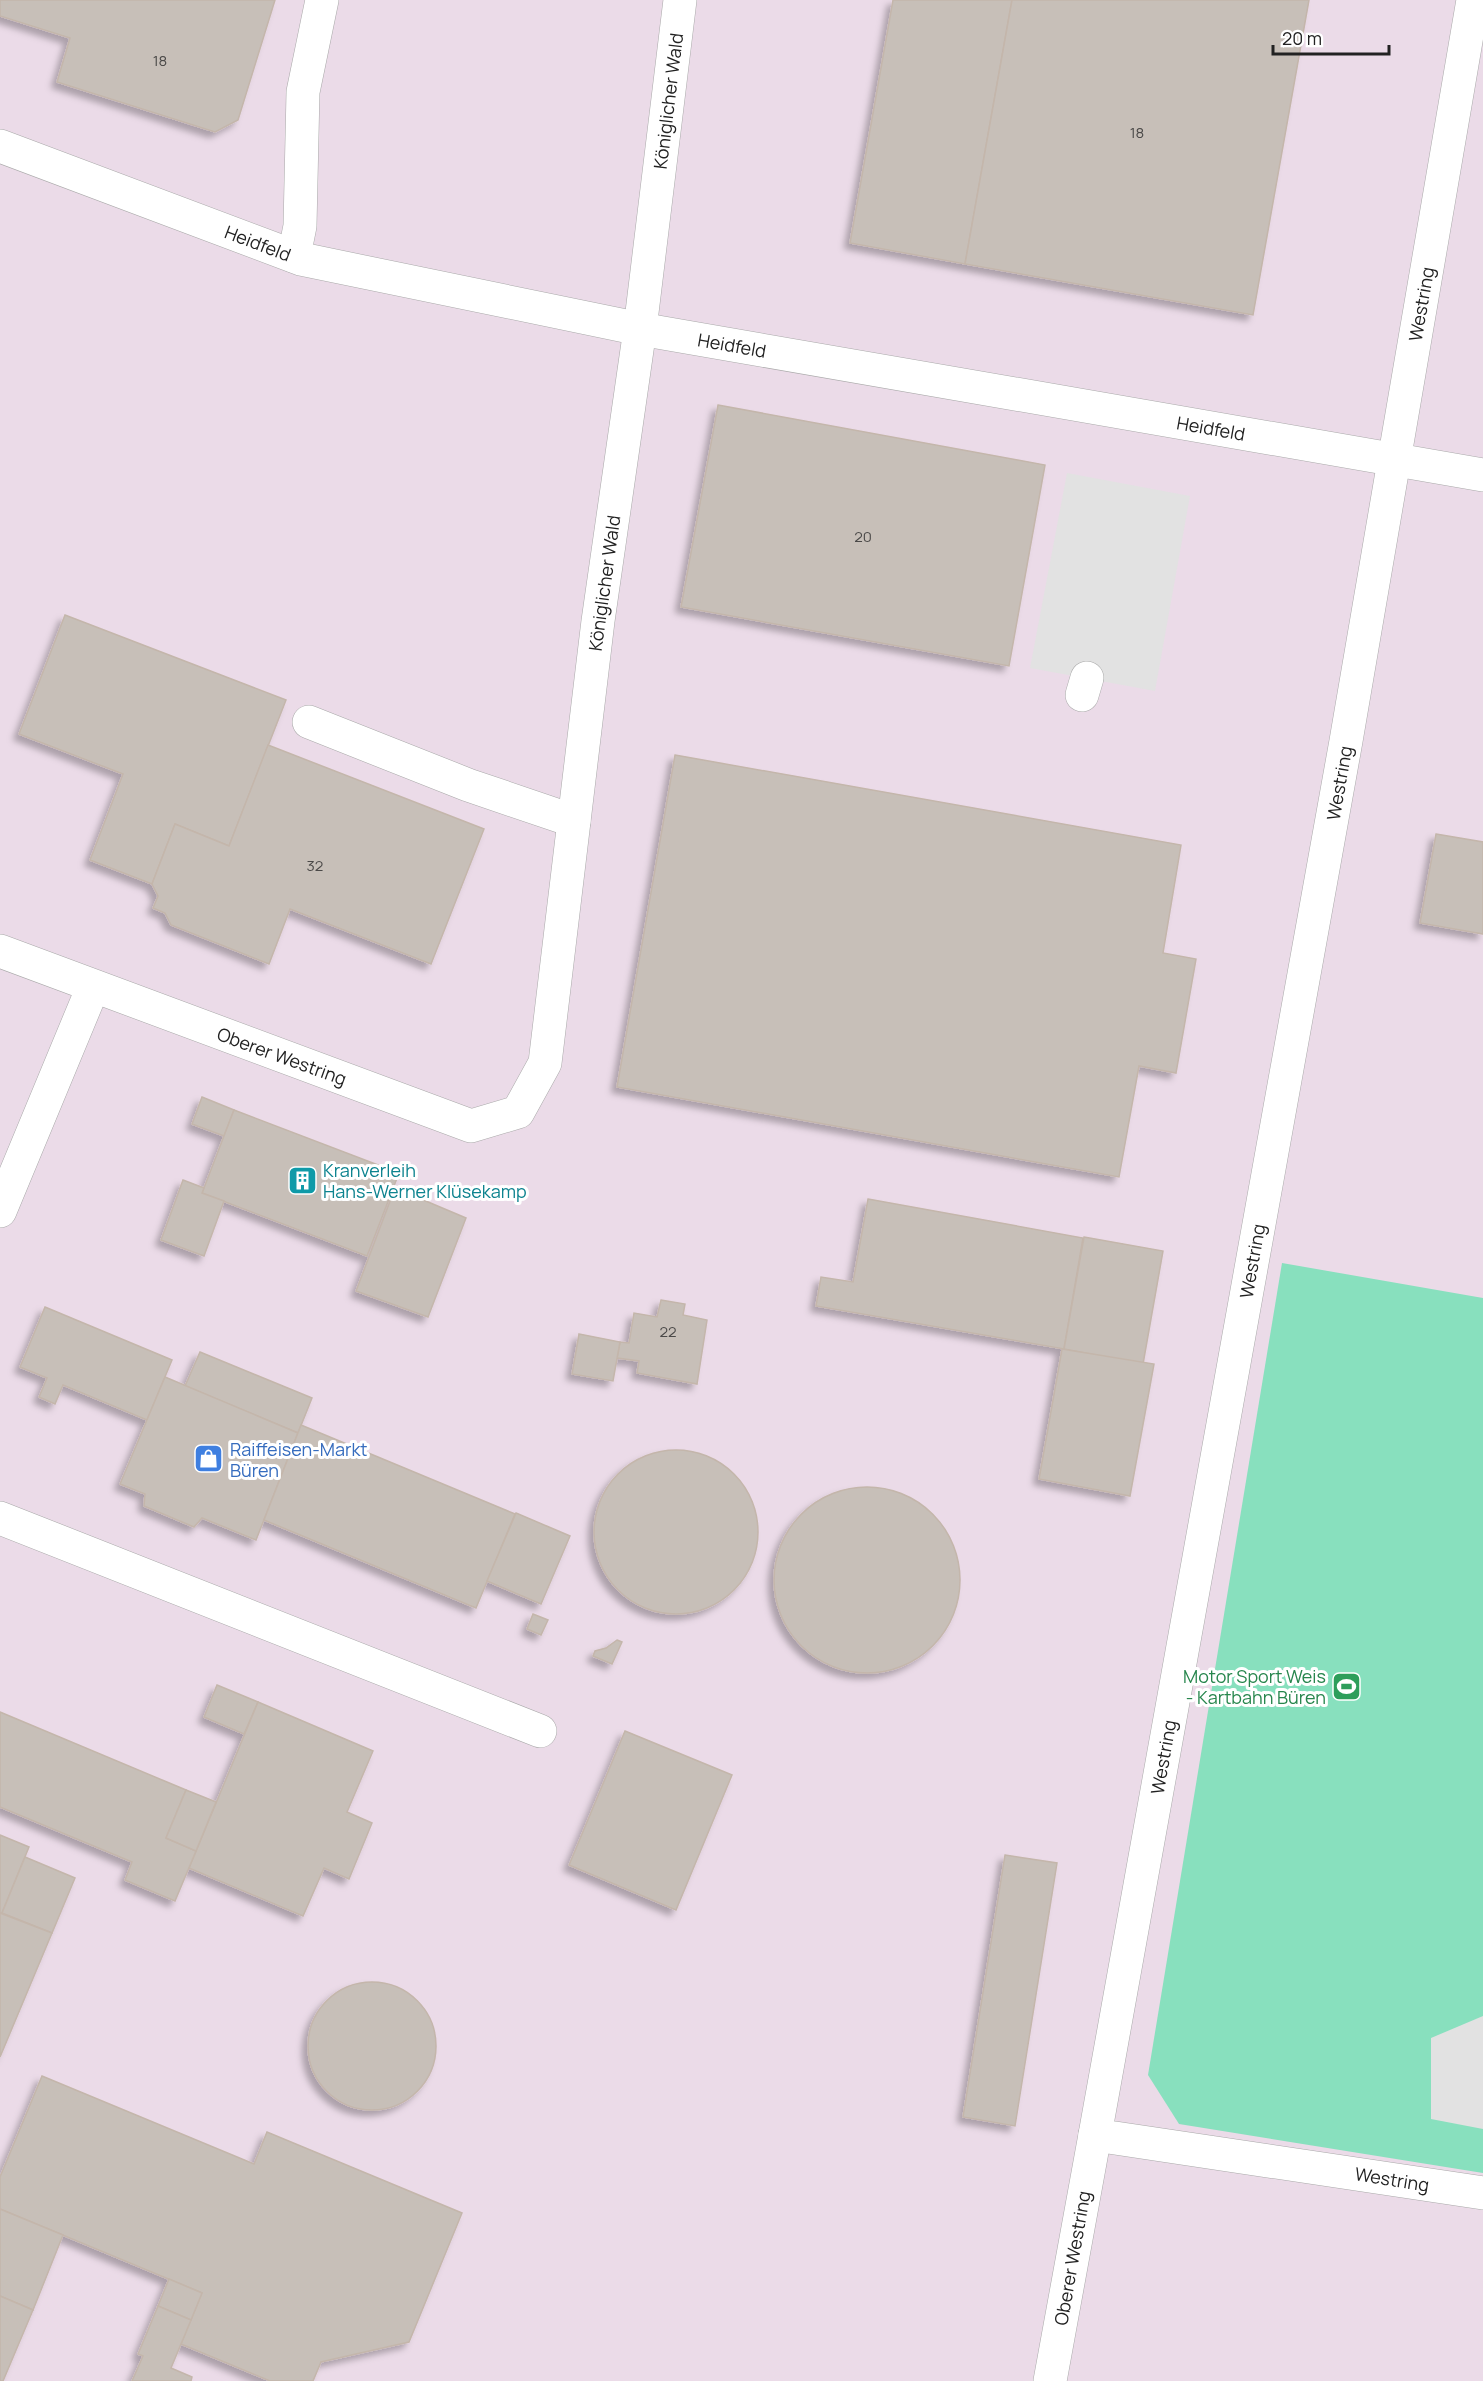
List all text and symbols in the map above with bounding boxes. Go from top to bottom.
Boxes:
scale bar [1273,18,1388,56]
text: 20 m [1282,26,1322,50]
street label: Königlicher Wald [648,32,688,170]
house number: 18 [153,50,167,71]
house number: 18 [1130,122,1144,143]
street label: Heidfeld [221,219,295,267]
street label: Westring [1403,265,1439,343]
street label: Heidfeld [696,327,768,363]
street label: Heidfeld [1175,410,1247,446]
street label: Königlicher Wald [583,514,625,652]
house number: 20 [854,526,872,547]
street label: Westring [1321,744,1357,822]
house number: 32 [307,855,323,876]
street label: Oberer Westring [214,1021,350,1091]
place label: Kranverleih Hans-Werner Klüsekamp [323,1158,527,1203]
building icon: Kranverleih Hans-Werner Klüsekamp [286,1164,318,1196]
street label: Westring [1234,1222,1270,1300]
house number: 22 [659,1321,677,1342]
place label: Raiffeisen-Markt Büren [230,1437,368,1482]
shop icon: Raiffeisen-Markt Büren [193,1443,225,1475]
place label: Motor Sport Weis - Kartbahn Büren [1183,1664,1326,1709]
sports icon: Motor Sport Weis - Kartbahn Büren [1331,1670,1363,1702]
street label: Westring [1145,1718,1181,1796]
street label: Westring [1353,2161,1431,2197]
street label: Oberer Westring [1048,2189,1096,2327]

